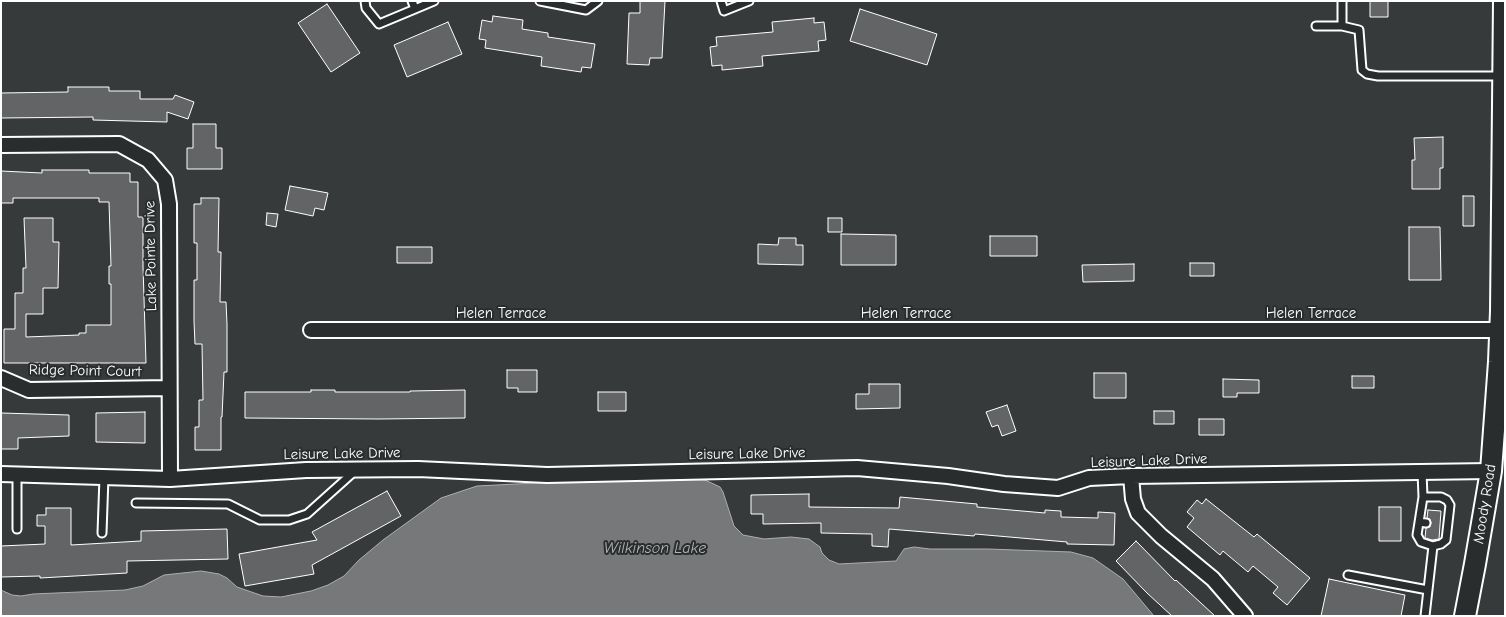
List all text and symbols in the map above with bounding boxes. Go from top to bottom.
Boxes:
street label: Lake Pointe Drive [141,201,161,311]
street label: Helen Terrace [456,305,546,323]
street label: Helen Terrace [861,305,951,323]
street label: Helen Terrace [1266,305,1356,323]
street label: Ridge Point Court [29,361,141,381]
street label: Leisure Lake Drive [283,444,401,464]
street label: Leisure Lake Drive [688,444,806,464]
street label: Leisure Lake Drive [1090,450,1208,472]
street label: Moody Road [1470,463,1500,545]
water label: Wilkinson Lake [604,538,706,558]

